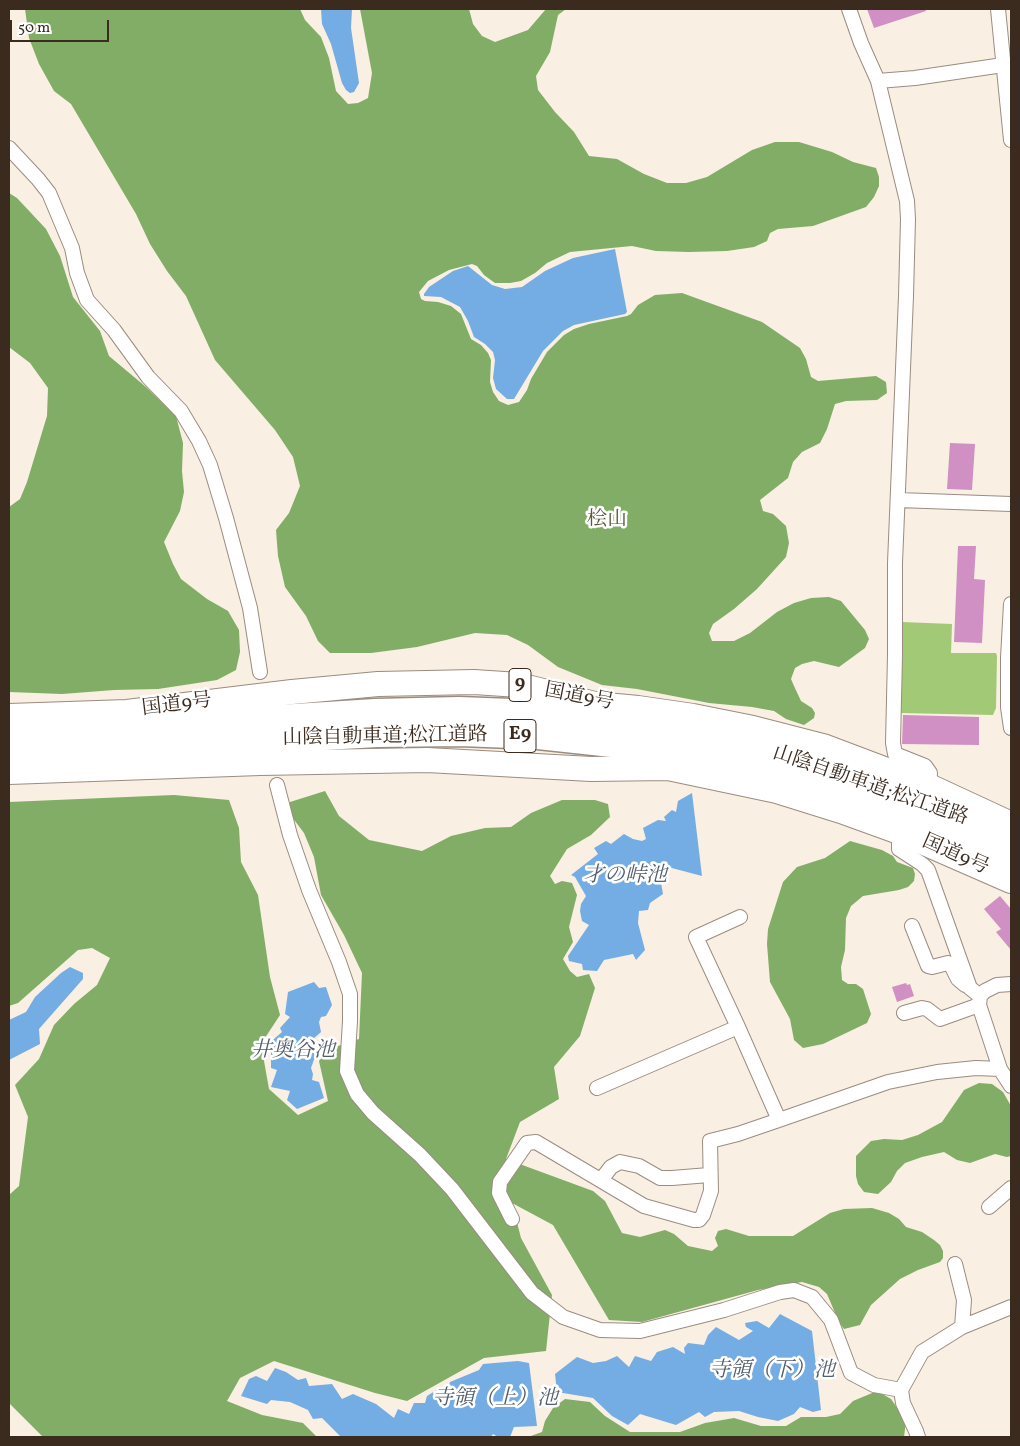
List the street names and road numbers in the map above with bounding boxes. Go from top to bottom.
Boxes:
road number: 9 [509,668,531,702]
street label: 国道9号 [542,680,616,716]
street label: 国道9号 [141,690,213,722]
road number: E9 [504,719,536,752]
street label: 山陰自動車道;松江道路 [282,724,488,752]
street label: 山陰自動車道;松江道路 [769,742,971,832]
street label: 国道9号 [918,831,992,881]

